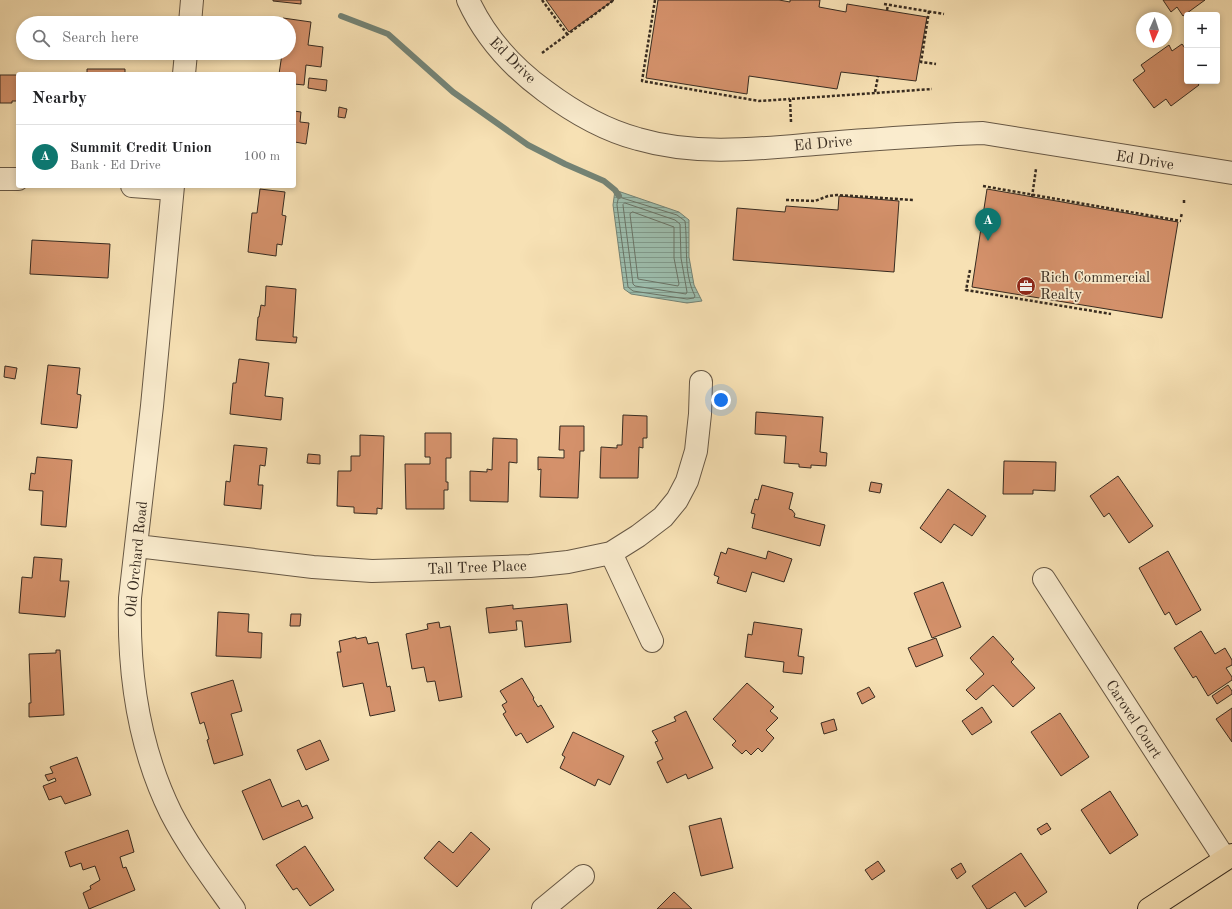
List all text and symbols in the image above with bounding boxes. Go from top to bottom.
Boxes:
north arrow [1136,12,1172,48]
map controls [1184,12,1220,84]
button: + [1184,12,1220,48]
search box [16,16,296,60]
icon: search [30,27,52,49]
text: Search here [62,31,139,46]
street label: Ed Drive [486,35,538,87]
button: − [1184,48,1220,84]
text: Nearby [32,90,87,107]
street label: Ed Drive [793,134,853,155]
text: Summit Credit Union [70,141,212,156]
text: A [40,150,50,163]
text: 100 m [243,150,280,163]
street label: Ed Drive [1115,150,1175,173]
text: Bank · Ed Drive [70,159,161,172]
pin: A [975,208,1001,241]
place label: Rich Commercial Realty [1040,271,1150,303]
office icon: Rich Commercial Realty [1015,275,1037,297]
your location [711,390,731,410]
street label: Old Orchard Road [124,500,151,618]
street label: Tall Tree Place [427,559,527,578]
street label: Carovel Court [1102,678,1163,762]

